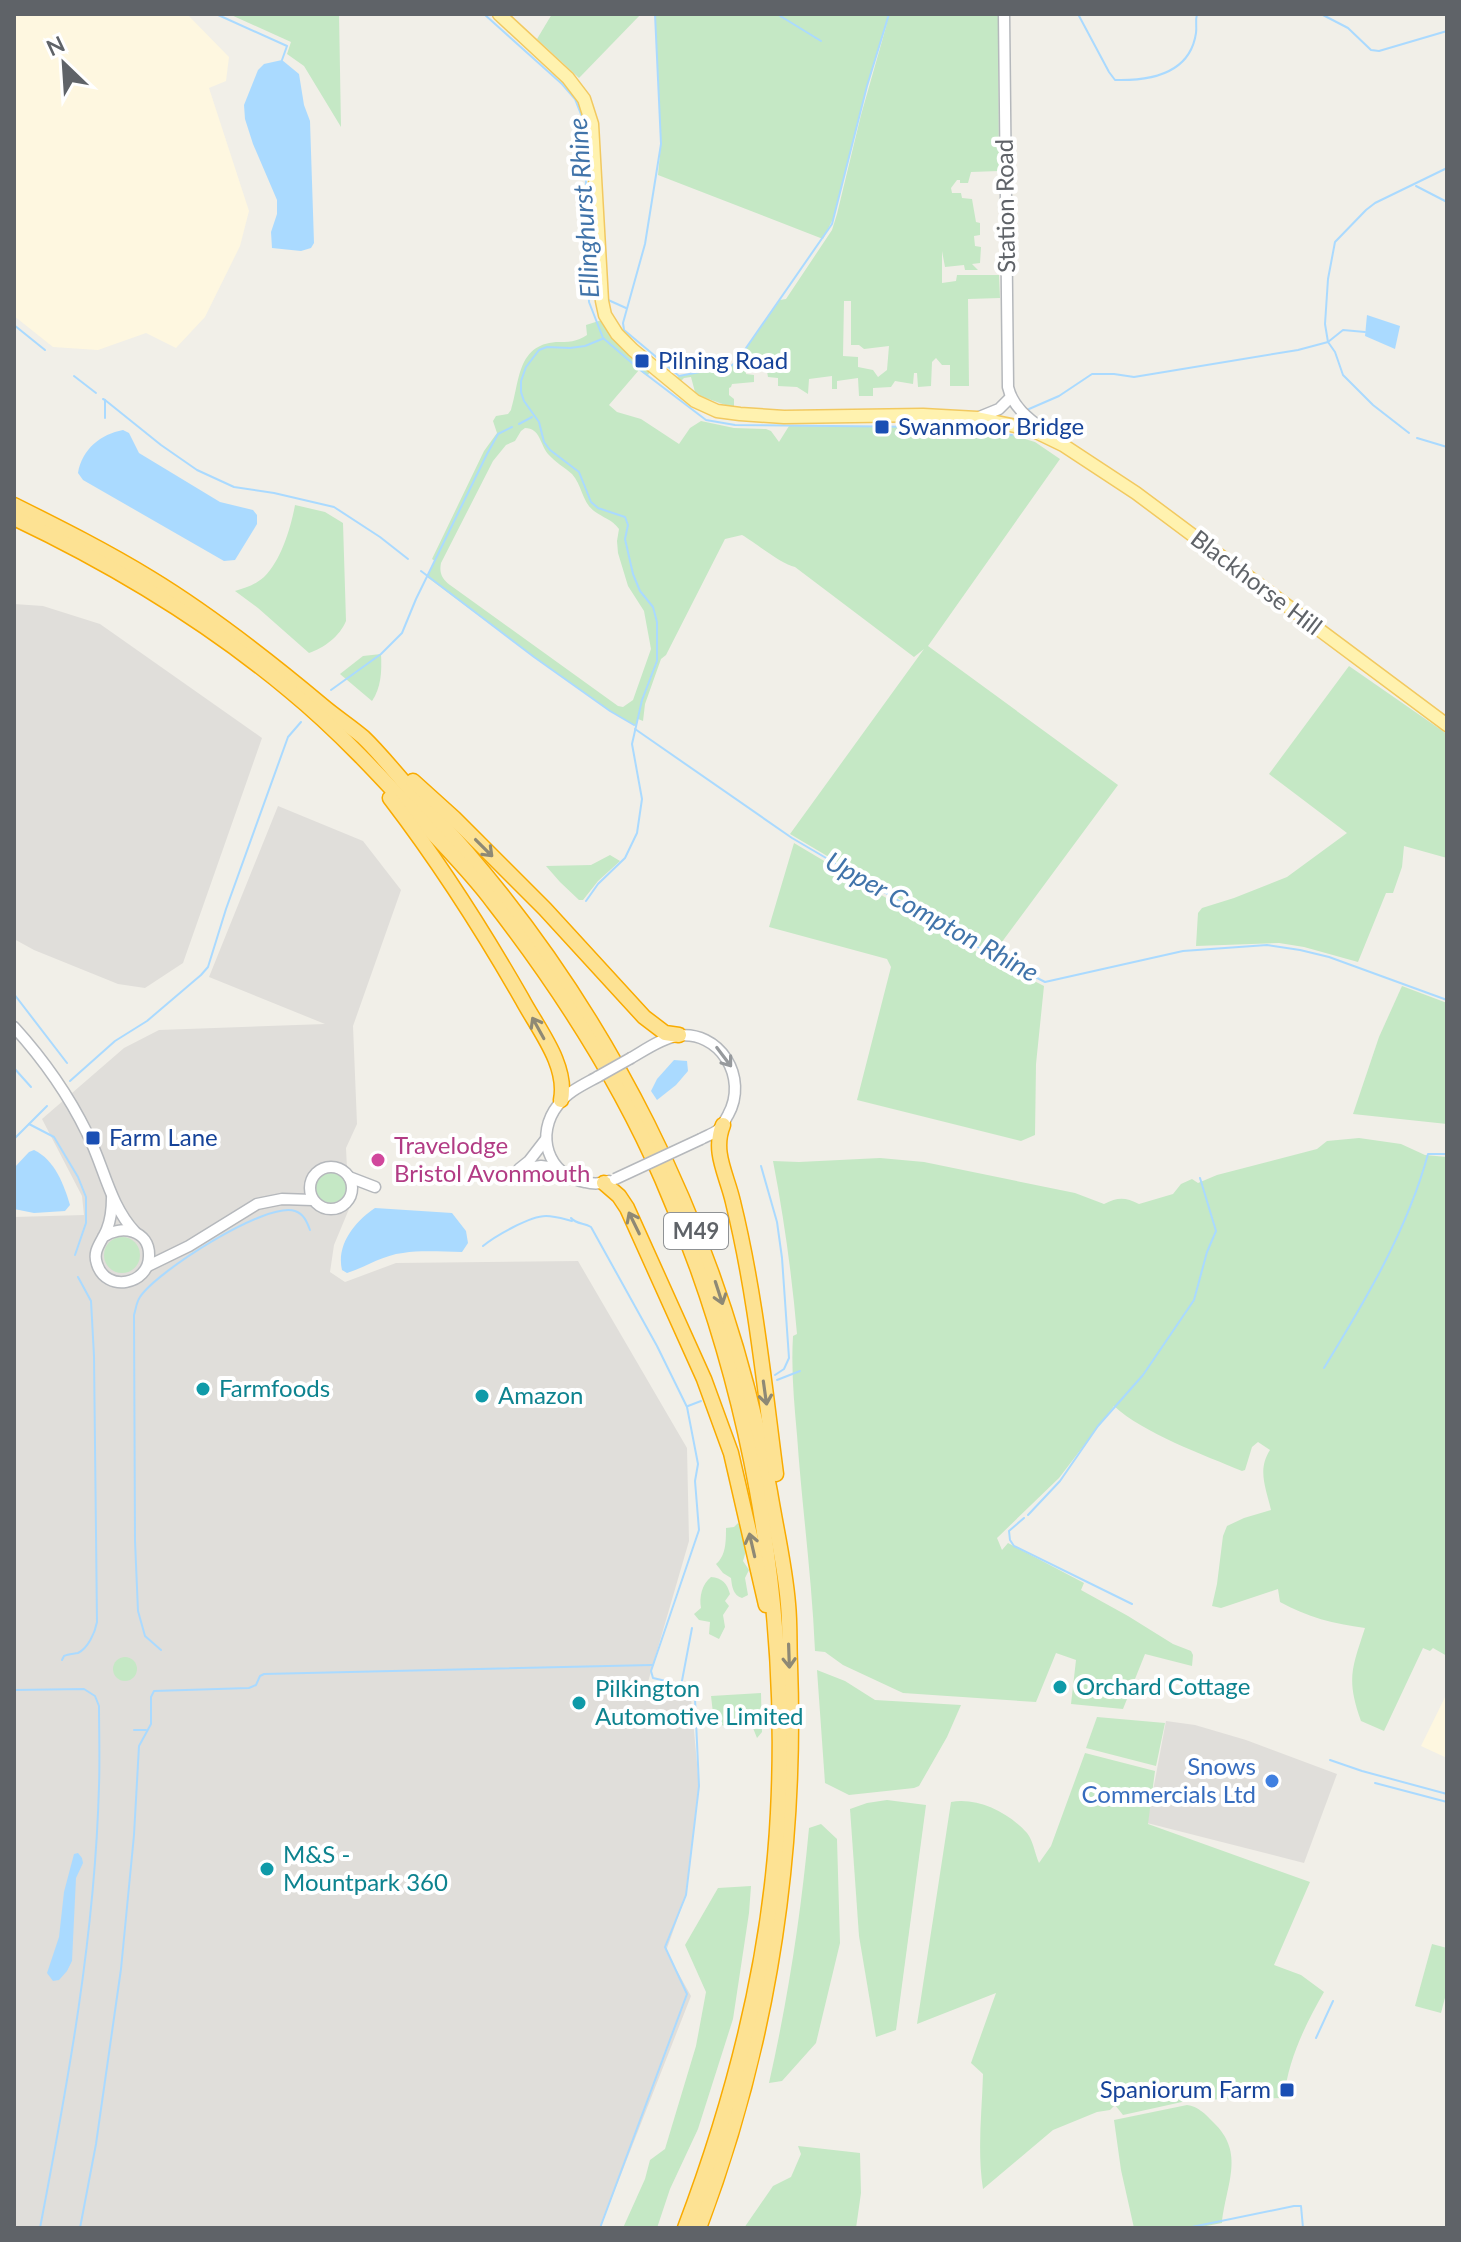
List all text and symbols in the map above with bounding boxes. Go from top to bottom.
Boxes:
north arrow [24,24,104,104]
text: N [42,30,69,61]
water label: Ellinghurst Rhine [561,117,605,299]
street label: Station Road [989,139,1020,273]
place label: Pilning Road [658,345,788,374]
marker: Pilning Road [633,352,651,370]
place label: Swanmoor Bridge [898,411,1084,440]
marker: Swanmoor Bridge [873,418,891,436]
street label: Blackhorse Hill [1186,523,1328,641]
one-way arrow [474,838,493,858]
water label: Upper Compton Rhine [820,844,1045,988]
one-way arrow [530,1017,546,1040]
one-way arrow [715,1046,732,1067]
place label: Farm Lane [109,1122,218,1151]
marker: Farm Lane [84,1129,102,1147]
place label: Travelodge Bristol Avonmouth [394,1130,590,1187]
marker: Travelodge Bristol Avonmouth [369,1151,387,1169]
one-way arrow [626,1212,641,1236]
road number: M49 [664,1213,728,1249]
one-way arrow [712,1279,727,1305]
place label: Farmfoods [219,1373,330,1402]
marker: Farmfoods [194,1380,212,1398]
place label: Amazon [498,1380,584,1409]
one-way arrow [758,1380,773,1405]
marker: Amazon [473,1387,491,1405]
one-way arrow [744,1533,759,1559]
one-way arrow [782,1642,797,1669]
place label: Orchard Cottage [1076,1671,1250,1700]
place label: Pilkington Automotive Limited [595,1673,804,1730]
marker: Orchard Cottage [1051,1678,1069,1696]
marker: Pilkington Automotive Limited [570,1694,588,1712]
place label: Snows Commercials Ltd [1082,1751,1256,1808]
marker: Snows Commercials Ltd [1263,1772,1281,1790]
place label: M&S - Mountpark 360 [283,1839,448,1896]
marker: M&S - Mountpark 360 [258,1860,276,1878]
place label: Spaniorum Farm [1100,2074,1271,2103]
marker: Spaniorum Farm [1278,2081,1296,2099]

